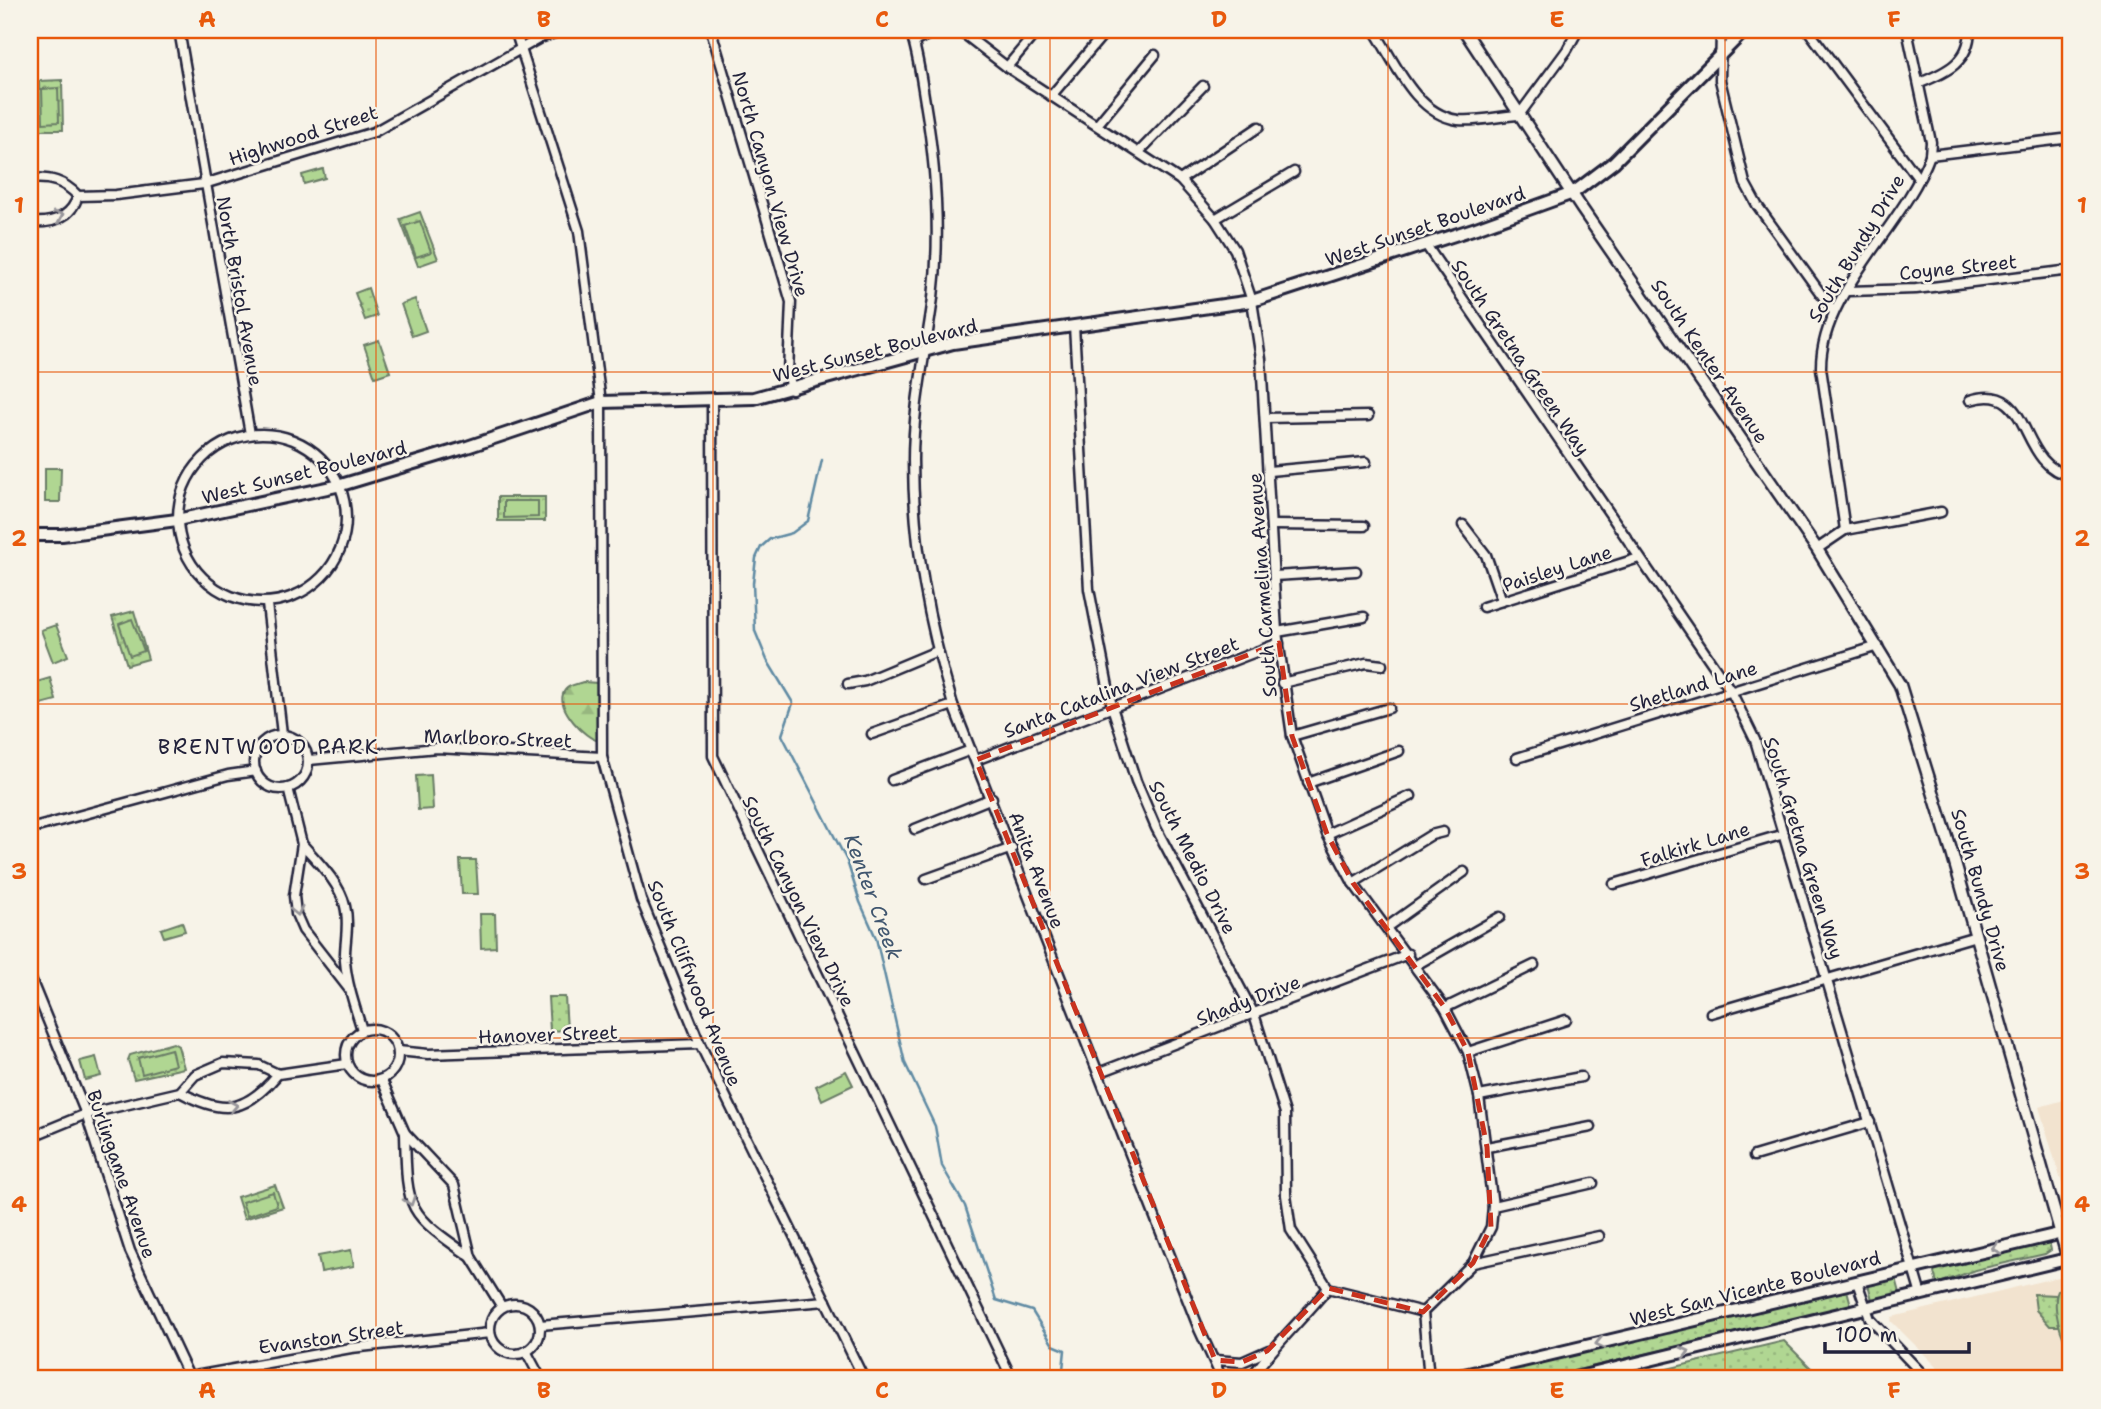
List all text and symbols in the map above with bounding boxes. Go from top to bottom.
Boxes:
text: A [198,4,216,34]
text: B [537,4,551,34]
text: C [875,4,889,34]
text: D [1211,4,1227,34]
text: E [1549,4,1565,34]
text: F [1887,4,1901,34]
street label: North Canyon View Drive [726,69,815,300]
street label: Highwood Street [225,100,381,171]
street label: South Bundy Drive [1802,170,1911,327]
street label: West Sunset Boulevard [1322,180,1529,272]
text: 1 [14,190,24,220]
text: 1 [2077,190,2087,220]
street label: North Bristol Avenue [211,194,269,388]
one-way arrow [52,211,64,225]
street label: Coyne Street [1898,249,2018,286]
street label: South Gretna Green Way [1446,254,1596,460]
street label: South Kenter Avenue [1645,274,1774,448]
street label: West Sunset Boulevard [770,313,980,388]
street label: West Sunset Boulevard [199,435,409,510]
street label: South Carmelina Avenue [1242,472,1283,698]
text: 2 [11,523,27,553]
text: 2 [2074,523,2090,553]
street label: Paisley Lane [1499,539,1615,598]
street label: Santa Catalina View Street [1000,631,1242,744]
street label: Shetland Lane [1626,655,1760,718]
street label: Marlboro Street [423,723,573,754]
district label: BRENTWOOD PARK [158,733,380,761]
street label: South Gretna Green Way [1758,734,1849,962]
street label: South Medio Drive [1143,776,1242,938]
street label: South Canyon View Drive [736,791,861,1011]
street label: South Bundy Drive [1945,806,2016,975]
street label: Anita Avenue [1003,808,1070,932]
street label: Falkirk Lane [1638,816,1753,873]
water label: Kenter Creek [837,830,909,964]
text: 3 [11,856,27,886]
text: 3 [2074,856,2090,886]
street label: South Cliffwood Avenue [642,876,747,1090]
one-way arrow [289,905,303,917]
street label: Shady Drive [1192,969,1304,1032]
street label: Hanover Street [478,1020,618,1049]
street label: Burlingame Avenue [81,1087,162,1262]
one-way arrow [227,1099,239,1114]
text: 4 [11,1189,27,1219]
text: 4 [2074,1189,2090,1219]
one-way arrow [402,1194,416,1206]
one-way arrow [1990,1240,2002,1255]
street label: West San Vicente Boulevard [1627,1245,1883,1332]
scale bar [1825,1311,1968,1355]
street label: Evanston Street [257,1315,405,1360]
text: 100 m [1835,1321,1898,1349]
one-way arrow [1594,1335,1606,1349]
one-way arrow [1679,1346,1691,1360]
text: A [198,1375,216,1405]
text: B [537,1375,551,1405]
text: C [875,1375,889,1405]
text: D [1211,1375,1227,1405]
text: E [1549,1375,1565,1405]
text: F [1887,1375,1901,1405]

